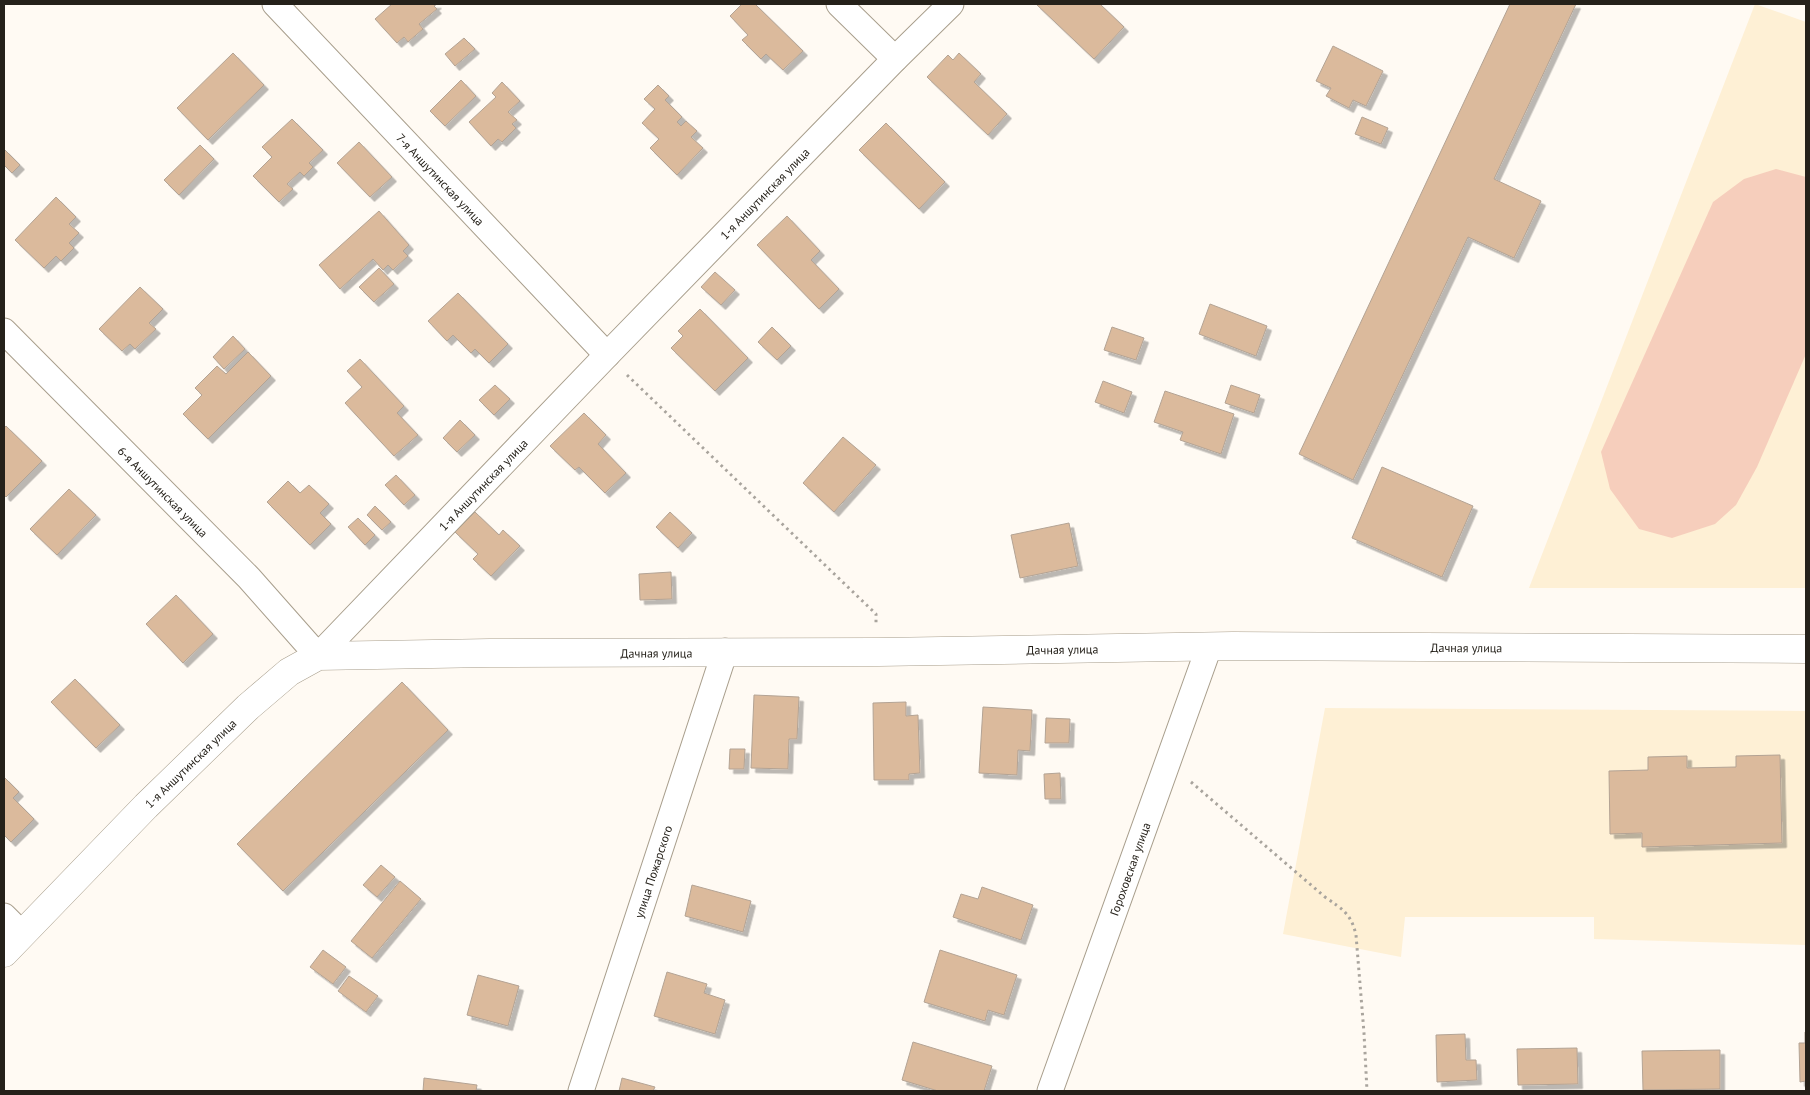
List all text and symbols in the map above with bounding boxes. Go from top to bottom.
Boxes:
street label: 7-я Аншутинская улица [394,130,488,228]
street label: 1-я Аншутинская улица [717,144,812,242]
street label: 1-я Аншутинская улица [435,435,530,533]
street label: 6-я Аншутинская улица [115,443,211,540]
street label: Дачная улица [1430,640,1502,655]
street label: Дачная улица [1026,641,1098,657]
street label: Дачная улица [620,645,692,660]
street label: 1-я Аншутинская улица [141,715,239,811]
street label: Гороховская улица [1106,820,1153,918]
street label: улица Пожарского [631,823,675,920]

